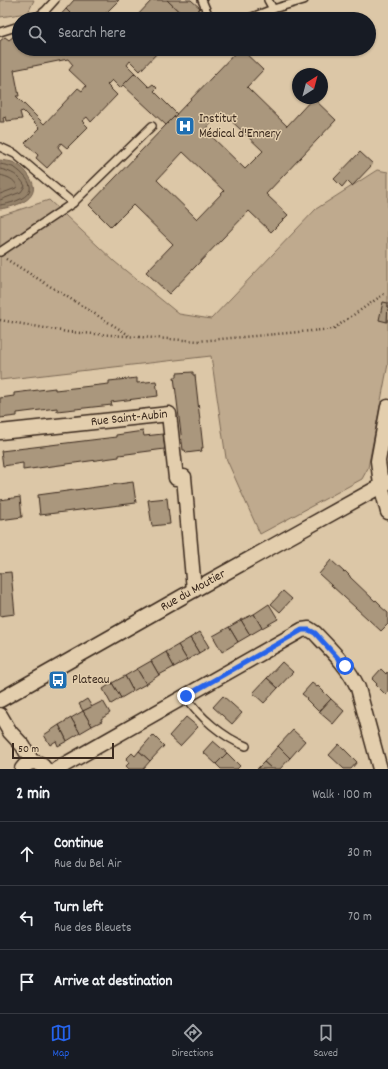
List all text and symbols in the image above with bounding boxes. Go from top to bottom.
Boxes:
search box [12,12,376,56]
icon: search [26,23,48,45]
text: Search here [58,23,126,45]
north arrow [292,68,328,104]
place label: Institut Médical d'Ennery [199,110,281,144]
hospital icon: Institut Médical d'Ennery [174,115,196,137]
street label: Rue Saint-Aubin [90,405,169,432]
street label: Rue du Moutier [157,565,229,617]
route start [336,657,354,675]
bus stop icon: Plateau [47,669,69,691]
place label: Plateau [72,671,109,690]
route end [177,687,195,705]
scale bar [12,741,114,760]
text: 50 m [18,742,39,758]
text: 2 min [16,783,50,807]
text: Walk · 100 m [312,786,372,805]
text: Continue [54,833,103,855]
icon: ahead [16,843,38,865]
text: 30 m [347,844,372,863]
text: Rue du Bel Air [54,855,122,874]
text: Turn left [54,897,103,919]
icon: left [16,907,38,929]
text: 70 m [348,908,372,927]
text: Rue des Bleuets [54,919,131,938]
icon: arrive [16,971,38,993]
text: Arrive at destination [54,971,172,993]
tab: Map [50,1022,72,1062]
tab: Directions [172,1022,214,1062]
tab: Saved [313,1022,338,1062]

